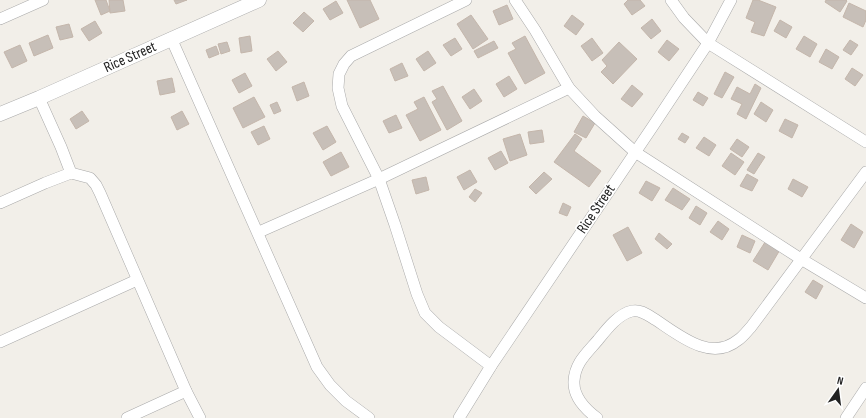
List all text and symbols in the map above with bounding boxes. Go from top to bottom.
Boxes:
street label: Rice Street [101,37,160,77]
street label: Rice Street [573,180,620,237]
north arrow [818,370,858,410]
text: N [836,374,845,388]

